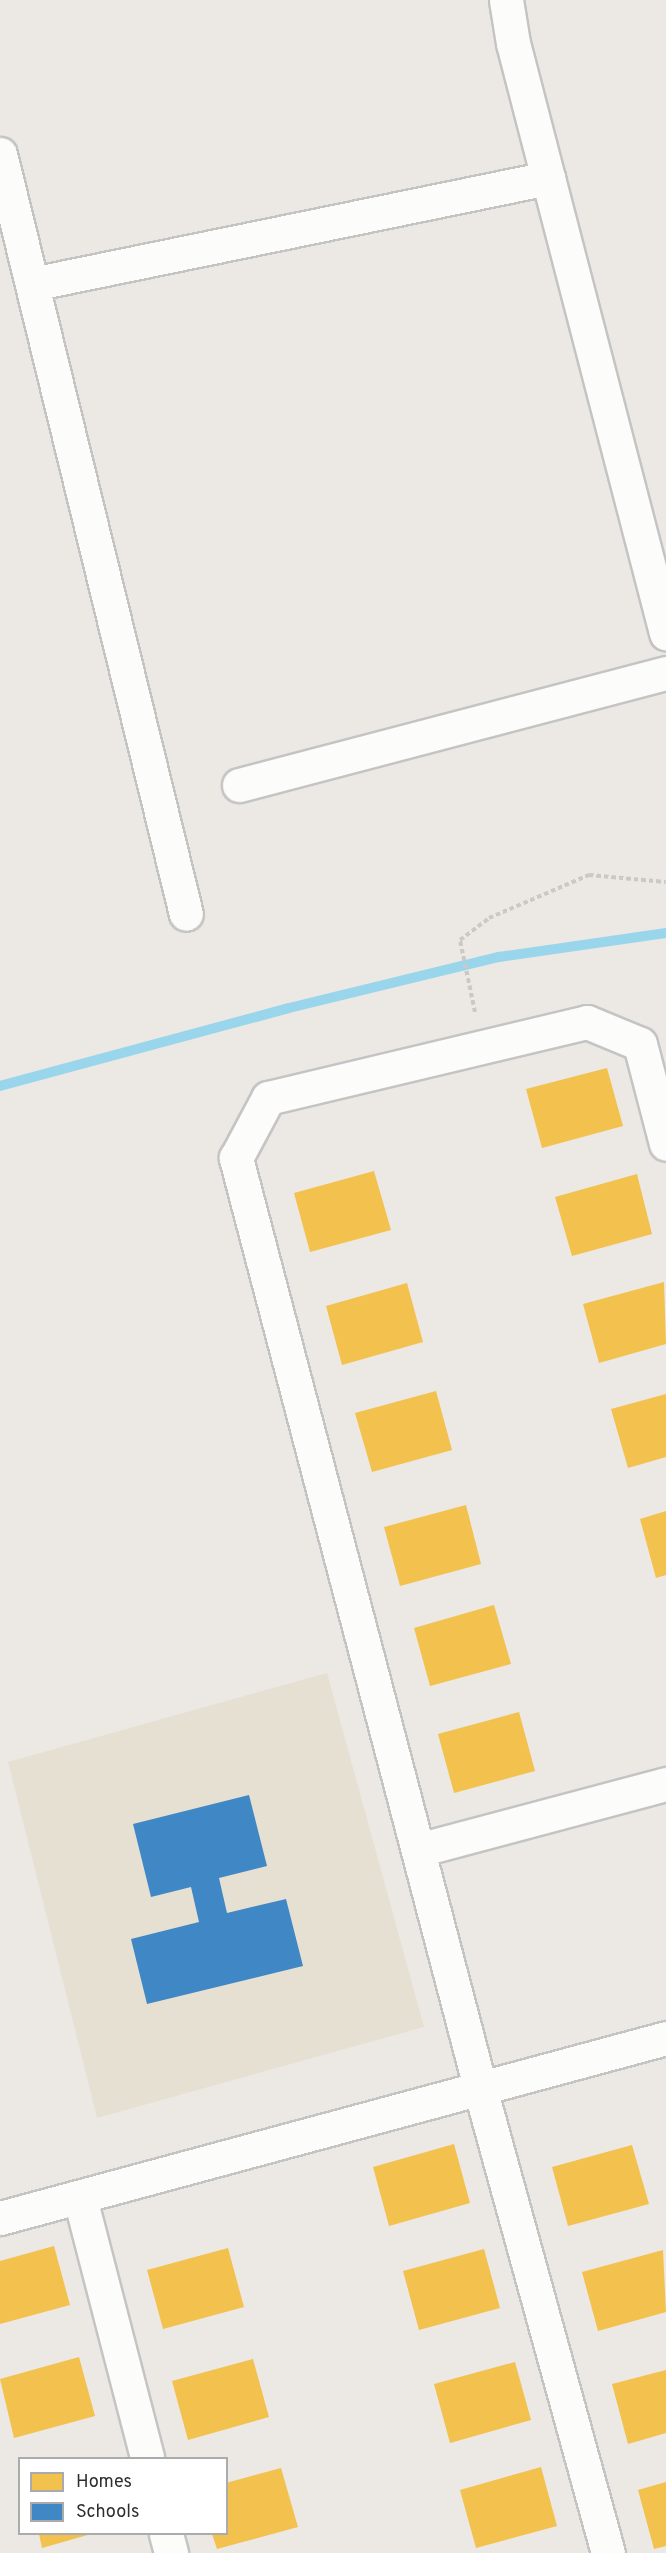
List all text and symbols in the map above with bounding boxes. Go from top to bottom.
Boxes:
legend [18,2457,228,2535]
text: Homes [76,2471,132,2494]
text: Schools [76,2501,139,2524]

